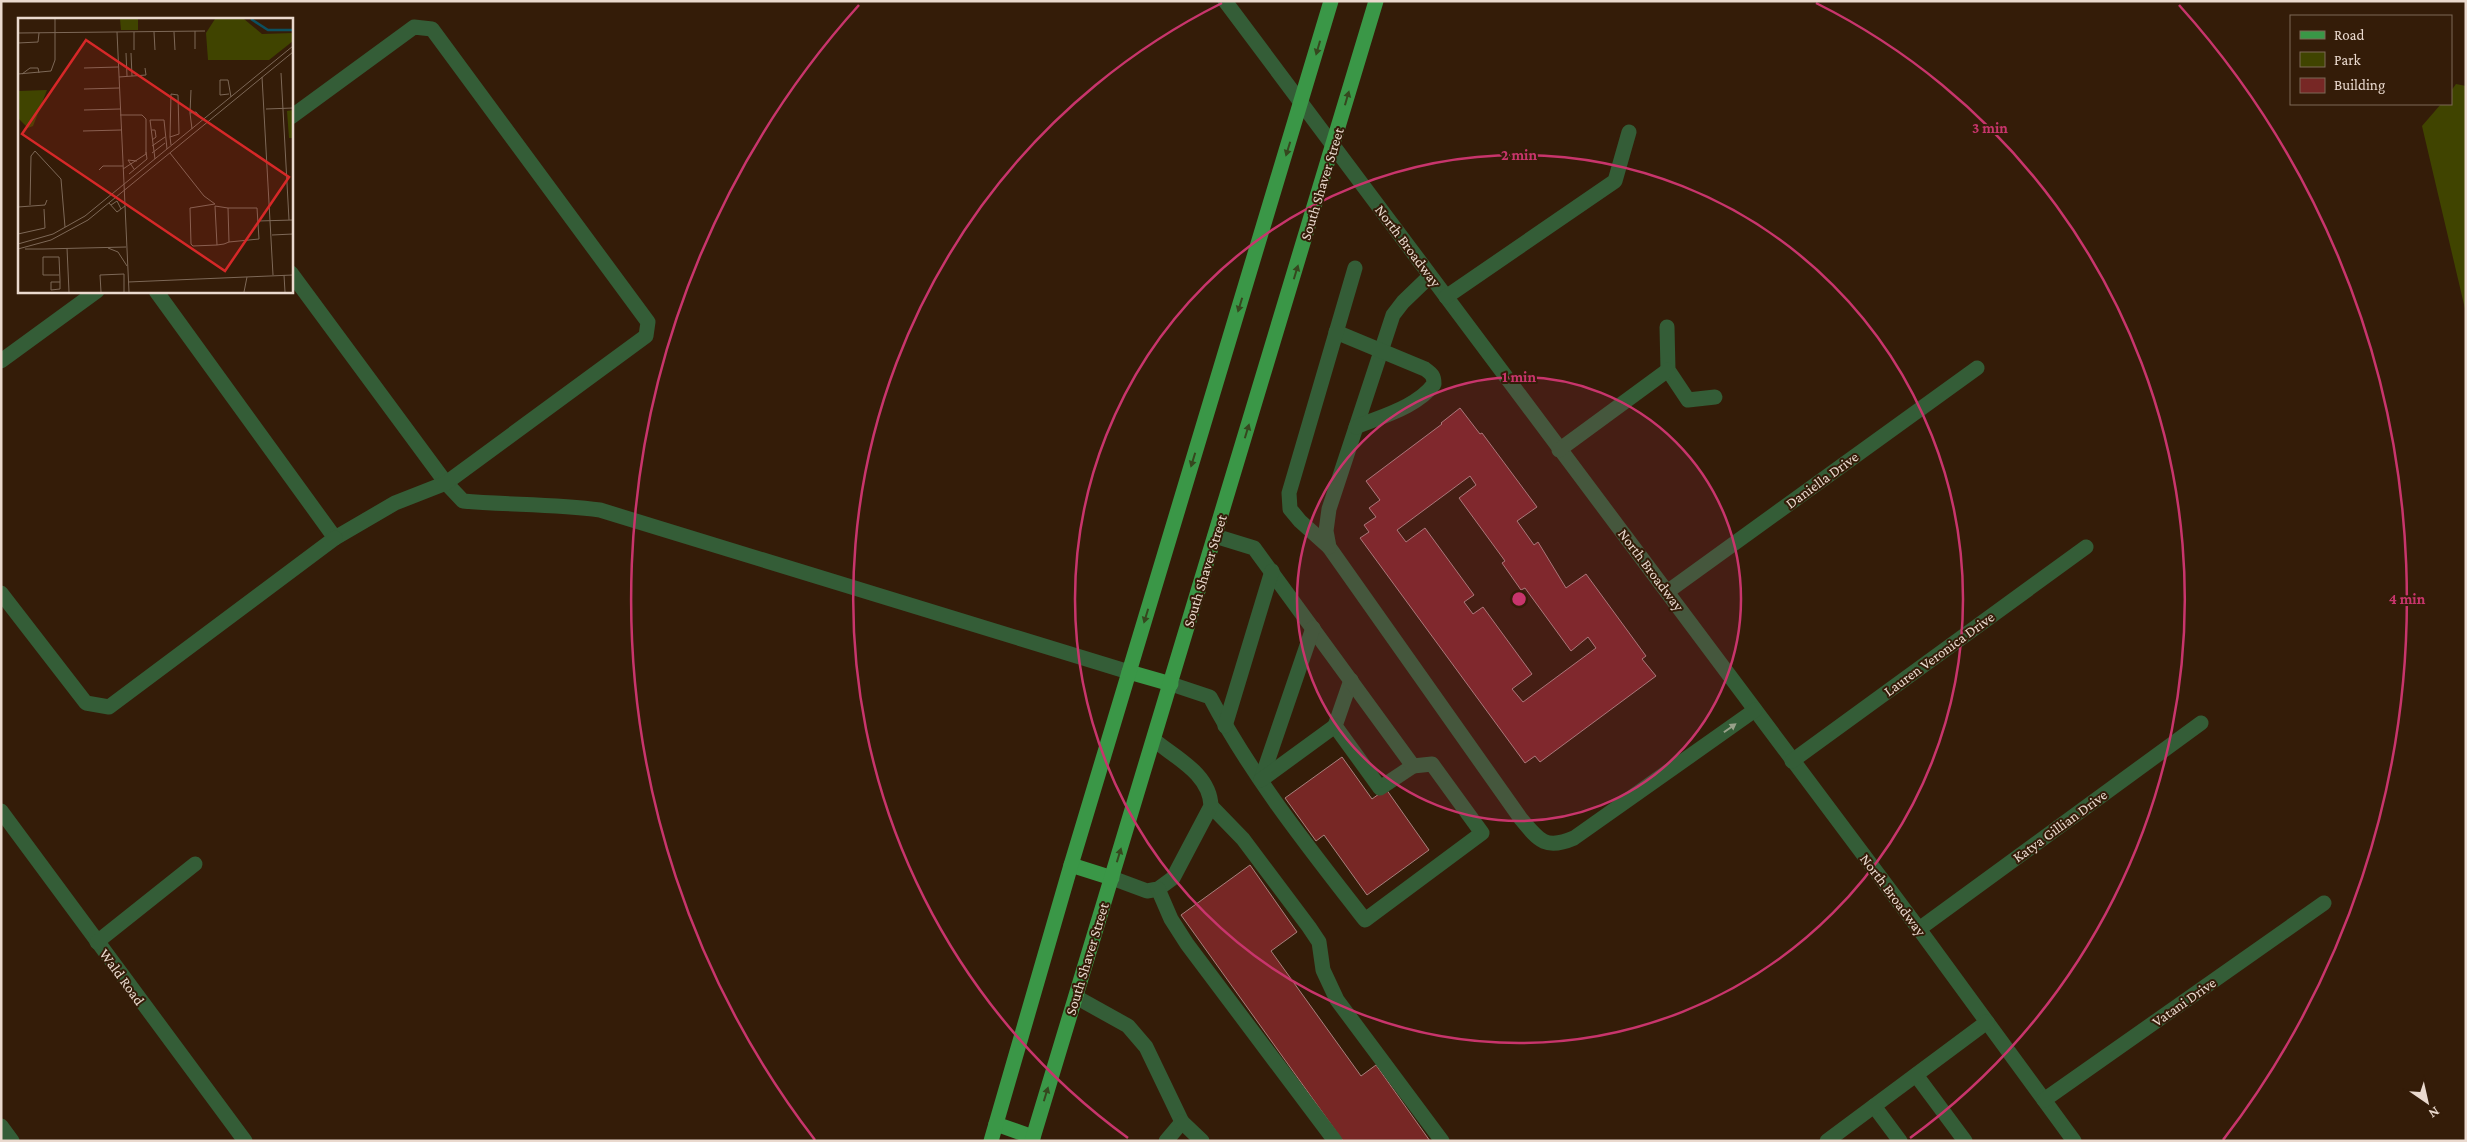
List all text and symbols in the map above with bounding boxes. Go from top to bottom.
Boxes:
legend [2290,15,2452,105]
inset map [18,18,292,292]
text: Road [2334,27,2365,43]
one-way arrow [1313,41,1321,56]
text: Park [2334,52,2361,68]
text: Building [2334,77,2385,94]
one-way arrow [1344,91,1352,106]
text: 3 min [1972,120,2008,136]
street label: South Shaver Street [1297,125,1347,242]
one-way arrow [1283,142,1291,157]
text: 2 min [1501,147,1537,163]
street label: North Broadway [1371,202,1444,291]
one-way arrow [1292,264,1300,279]
one-way arrow [1236,297,1244,312]
text: 1 min [1502,369,1536,385]
one-way arrow [1244,424,1252,439]
street label: Daniella Drive [1783,448,1862,512]
one-way arrow [1189,453,1197,468]
street label: South Shaver Street [1180,512,1230,629]
street label: North Broadway [1614,526,1687,615]
centre of rings [1510,590,1528,608]
text: 4 min [2389,591,2426,607]
one-way arrow [1142,608,1150,623]
street label: Lauren Veronica Drive [1881,608,1998,699]
one-way arrow [1724,723,1737,733]
street label: Katya Gillian Drive [2010,786,2111,866]
one-way arrow [1115,847,1123,862]
street label: North Broadway [1856,851,1929,940]
street label: South Shaver Street [1062,900,1112,1017]
street label: Wald Road [96,946,148,1008]
street label: Vatani Drive [2149,974,2219,1030]
north arrow [2402,1077,2452,1127]
one-way arrow [1043,1086,1051,1101]
text: N [2425,1103,2443,1122]

